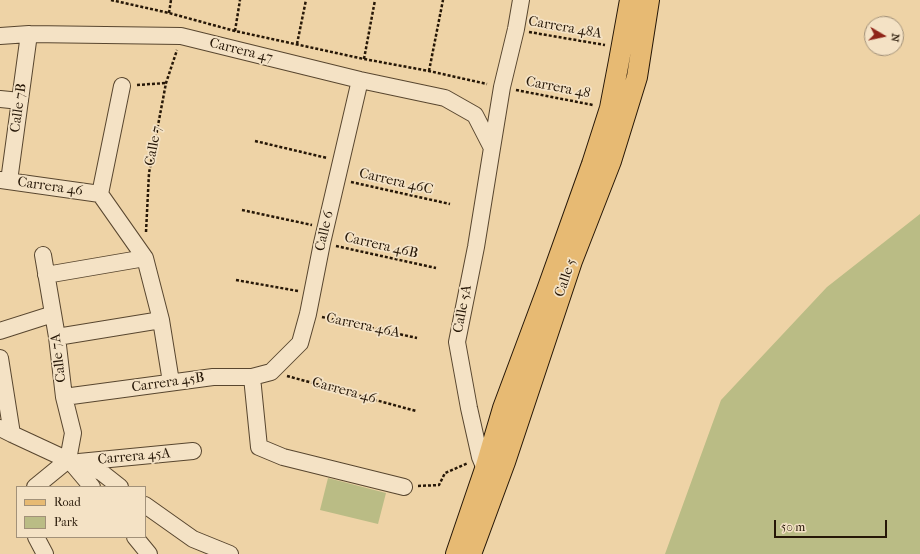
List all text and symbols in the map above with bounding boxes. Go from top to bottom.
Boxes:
street label: Carrera 48A [527,13,603,43]
north arrow [864,16,904,56]
text: N [888,33,902,43]
street label: Carrera 47 [208,35,274,67]
street label: Carrera 48 [524,74,592,102]
street label: Calle 7B [7,82,31,134]
street label: Calle 7 [142,125,166,167]
street label: Carrera 46C [357,165,435,199]
street label: Carrera 46 [16,174,84,200]
street label: Calle 6 [312,209,338,253]
street label: Carrera 46B [343,229,419,263]
street label: Calle 5 [552,257,580,299]
street label: Calle 5A [450,284,476,334]
street label: Carrera 46A [325,310,401,342]
street label: Calle 7A [48,333,70,383]
street label: Carrera 45B [131,370,205,396]
street label: Carrera 46 [310,374,378,408]
street label: Carrera 45A [97,445,171,469]
legend [16,486,146,538]
text: Road [54,495,81,509]
scale bar [776,512,889,538]
text: Park [54,515,78,529]
text: 50 m [781,520,805,534]

